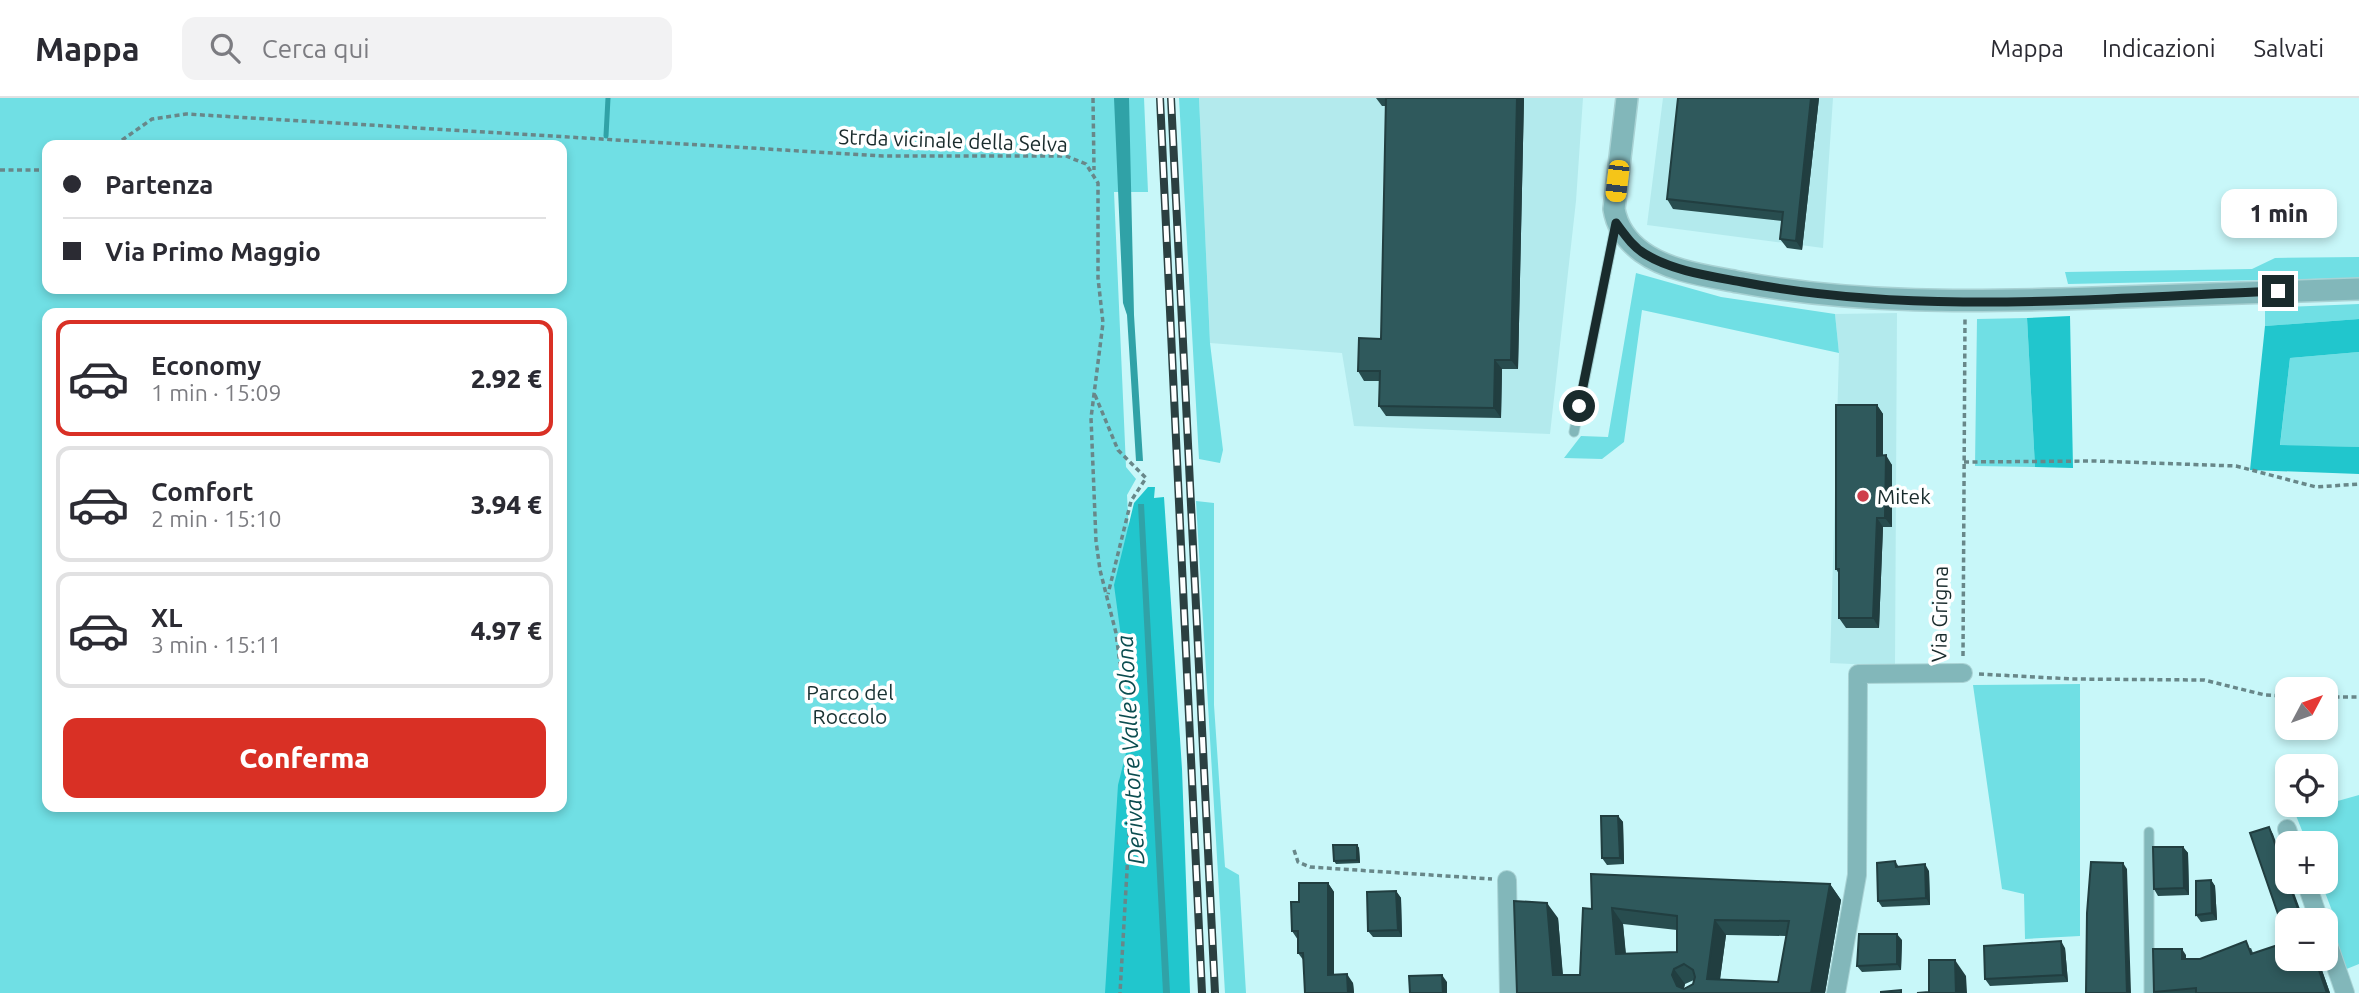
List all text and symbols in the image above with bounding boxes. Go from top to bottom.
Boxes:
search box [182,17,672,80]
icon: search [206,29,244,67]
text: Mappa [35,30,140,67]
text: Cerca qui [262,34,370,63]
text: Mappa [1990,35,2064,62]
text: Indicazioni [2102,35,2216,62]
text: Salvati [2254,35,2324,62]
street label: Strda vicinale della Selva [838,124,1068,156]
car [1605,159,1630,203]
text: Partenza [105,170,213,199]
callout: 1 min [2220,190,2336,238]
text: 1 min [2250,201,2308,226]
text: Via Primo Maggio [105,237,321,266]
route end [2262,275,2294,307]
icon: car [67,347,130,410]
text: Economy [151,351,261,380]
text: 2.92 € [471,364,542,393]
text: 1 min · 15:09 [151,380,282,405]
route start [1563,390,1595,422]
icon: car [67,473,130,536]
text: Comfort [151,477,254,506]
place label: Mitek [1877,484,1931,508]
marker: Mitek [1855,488,1871,504]
text: 3.94 € [471,490,542,519]
text: 2 min · 15:10 [151,506,282,531]
street label: Via Grigna [1926,566,1952,662]
icon: car [67,599,130,662]
text: XL [151,603,182,632]
text: 4.97 € [471,616,542,645]
text: 3 min · 15:11 [151,632,282,657]
water label: Derivatore Valle Olona [1112,635,1148,865]
north arrow [2275,677,2338,740]
map controls [2275,677,2338,971]
park label: Parco del Roccolo [806,680,894,728]
button: Conferma [63,718,546,798]
button: locate [2275,754,2338,817]
button: + [2275,831,2338,894]
button: − [2275,908,2338,971]

